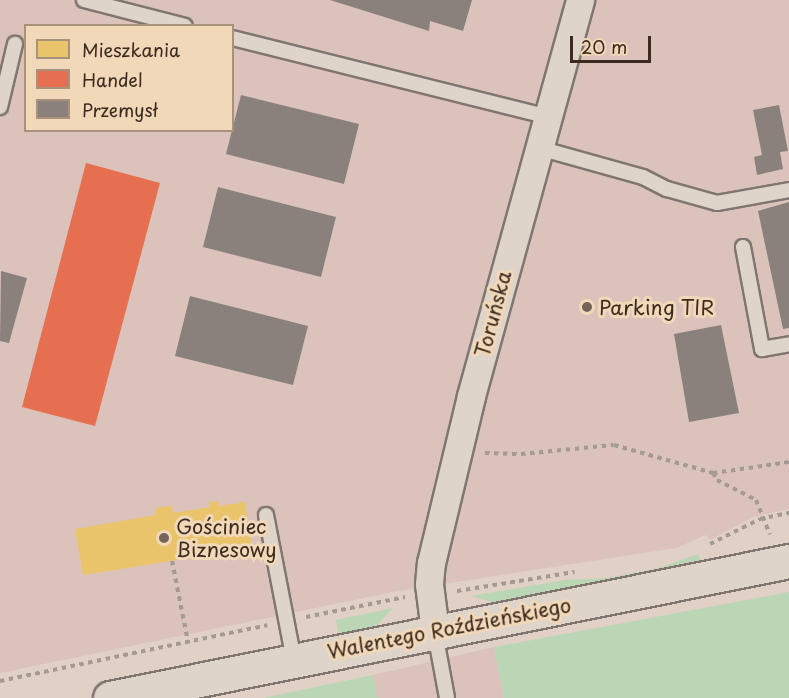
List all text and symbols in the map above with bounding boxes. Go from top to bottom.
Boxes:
legend [24,24,234,132]
scale bar [573,24,654,62]
text: 20 m [581,33,627,60]
text: Mieszkania [82,36,180,63]
text: Handel [82,66,143,93]
text: Przemysł [82,96,158,123]
street label: Toruńska [470,268,516,360]
place label: Parking TIR [599,295,714,319]
marker: Parking TIR [580,300,594,314]
place label: Gościniec Biznesowy [176,514,276,561]
marker: Gościniec Biznesowy [157,531,171,545]
street label: Walentego Roździeńskiego [325,592,573,664]

